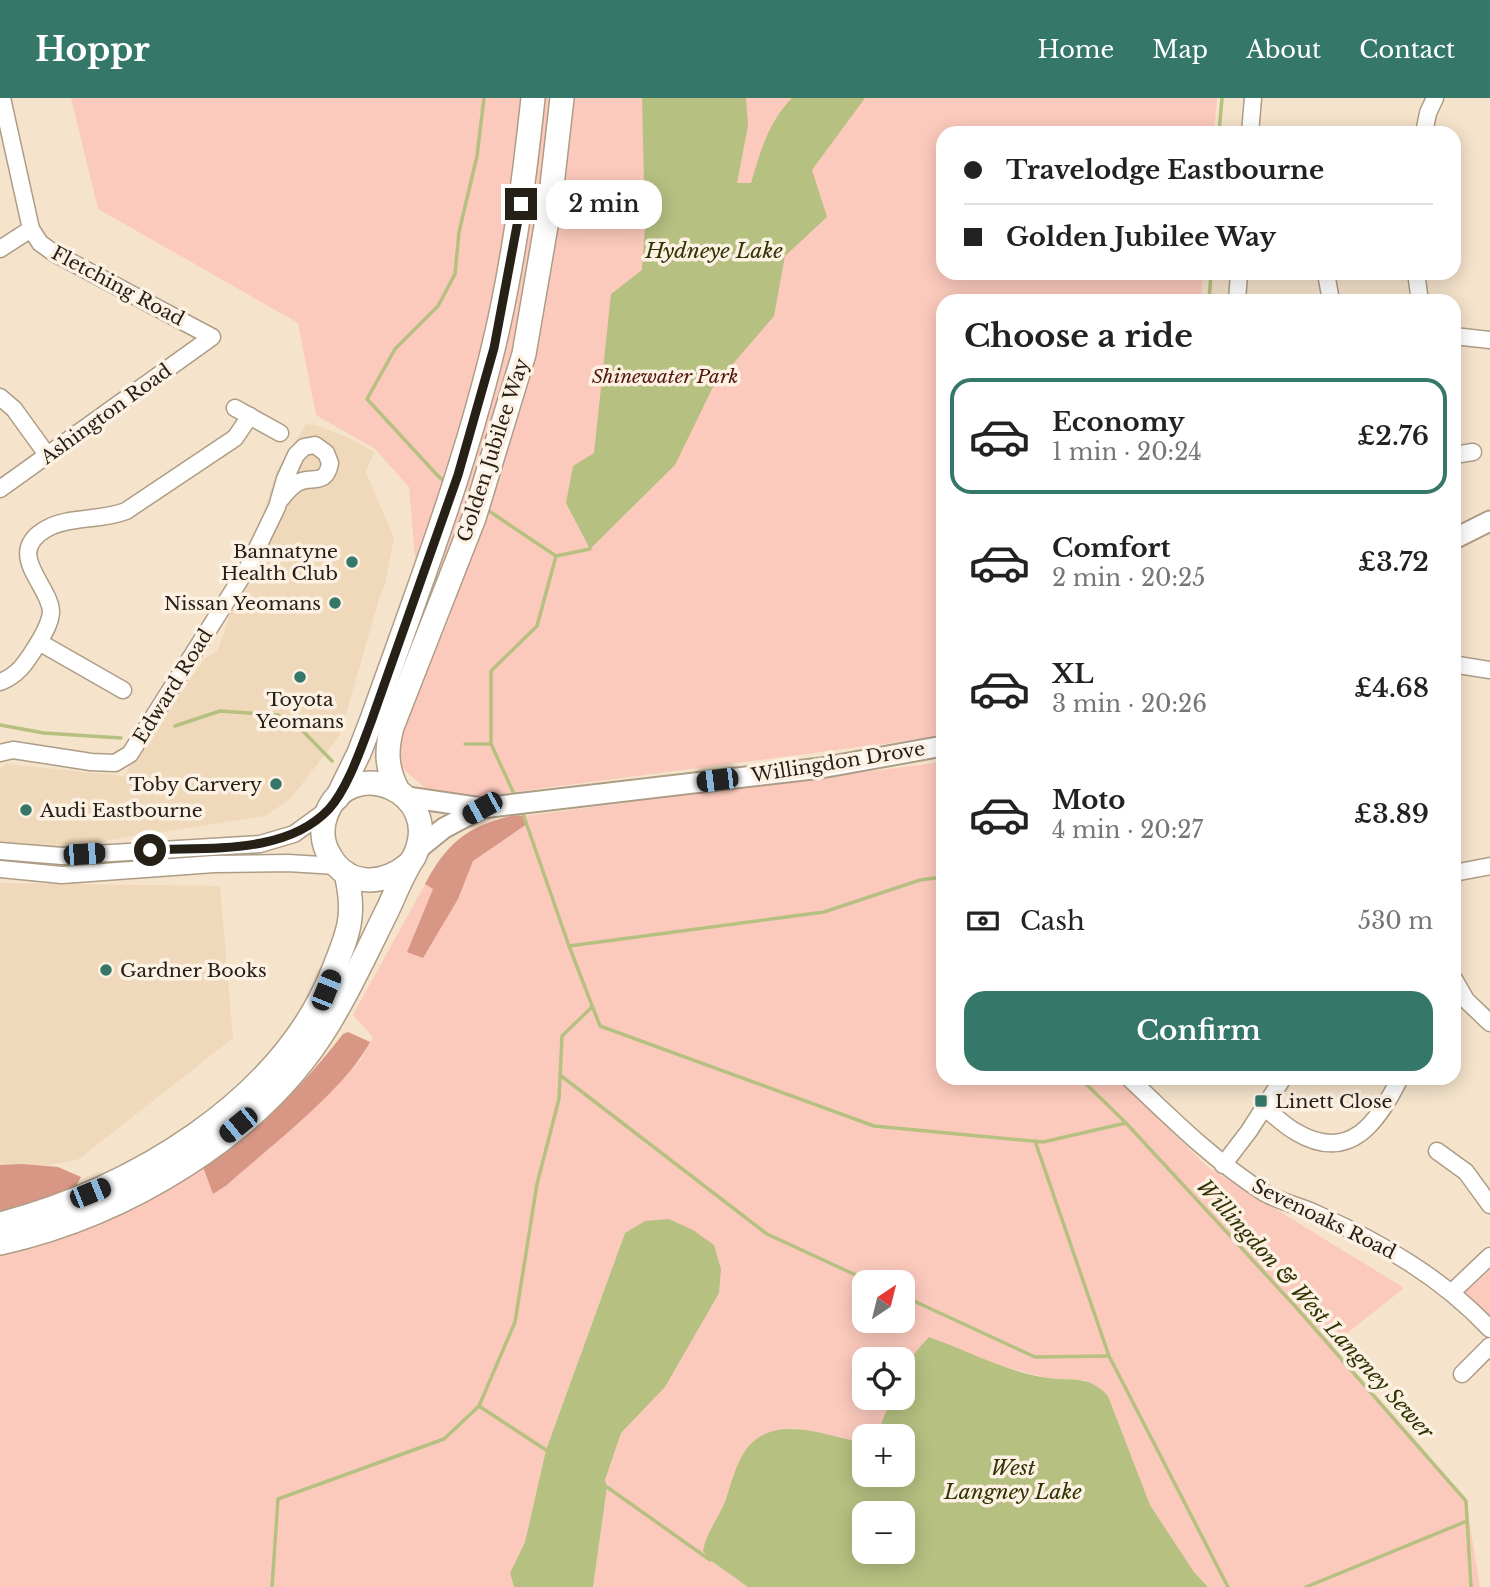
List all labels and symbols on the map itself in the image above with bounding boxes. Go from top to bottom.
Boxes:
callout: 2 min [546,180,661,228]
route end [505,188,537,220]
water label: Hydneye Lake [644,238,783,264]
street label: Fletching Road [48,241,188,331]
street label: Golden Jubilee Way [452,355,534,545]
street label: Ashington Road [35,359,176,470]
park label: Shinewater Park [592,365,738,388]
place label: Bannatyne Health Club [221,540,338,585]
marker: Bannatyne Health Club [344,554,360,570]
place label: Nissan Yeomans [164,592,321,615]
marker: Nissan Yeomans [327,595,343,611]
street label: Edward Road [129,624,217,748]
marker: Toyota Yeomans [292,669,308,685]
place label: Toyota Yeomans [255,688,344,733]
street label: Willingdon Drove [749,737,926,787]
car [695,767,740,793]
place label: Toby Carvery [129,773,262,796]
marker: Toby Carvery [268,776,284,792]
car [459,789,506,827]
place label: Audi Eastbourne [39,799,203,822]
marker: Audi Eastbourne [18,802,34,818]
route start [134,834,166,866]
car [63,842,106,866]
place label: Gardner Books [120,959,267,982]
marker: Gardner Books [98,962,114,978]
car [309,967,344,1013]
place label: Linett Close [1275,1090,1392,1113]
marker: Linett Close [1253,1093,1269,1109]
car [216,1104,261,1146]
water label: Willingdon & West Langney Sewer [1191,1174,1440,1445]
street label: Sevenoaks Road [1248,1174,1400,1264]
car [67,1175,114,1211]
north arrow [852,1270,915,1334]
water label: West Langney Lake [943,1455,1082,1505]

